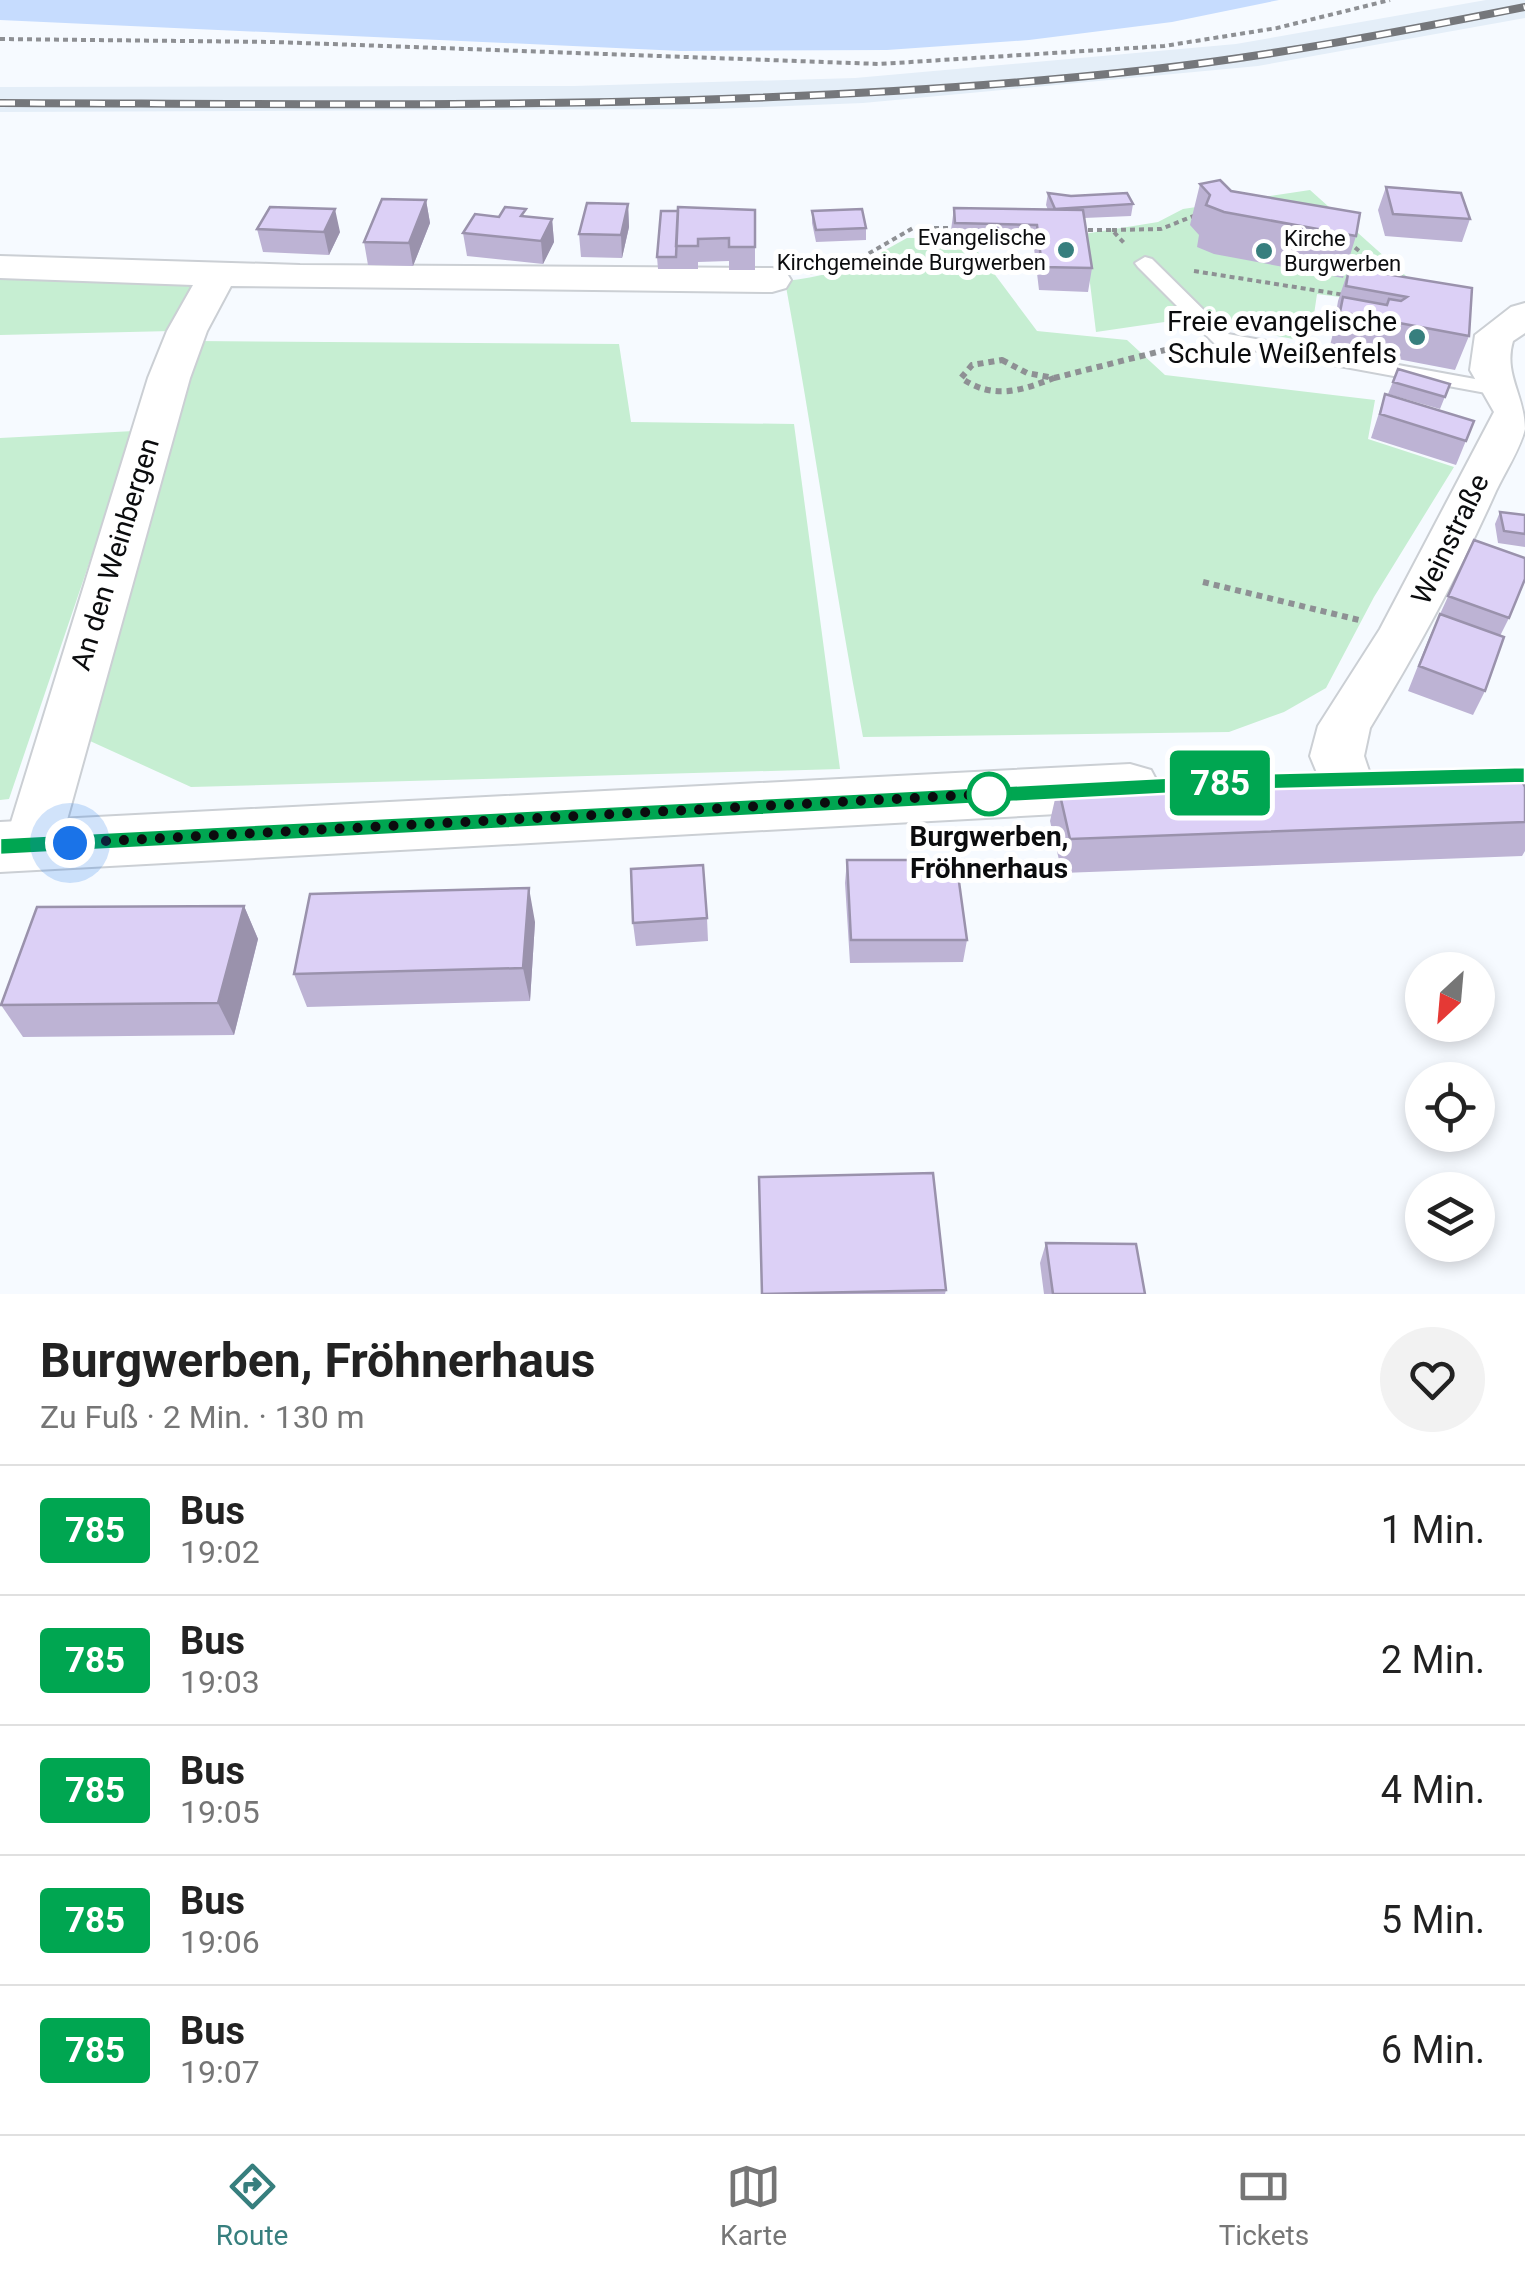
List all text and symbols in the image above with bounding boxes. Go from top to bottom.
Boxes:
place label: Evangelische Kirchgemeinde Burgwerben [777,225,1046,275]
place label: Kirche Burgwerben [1284,226,1401,276]
marker: Evangelische Kirchgemeinde Burgwerben [1055,239,1077,261]
marker: Kirche Burgwerben [1253,240,1275,262]
place label: Freie evangelische Schule Weißenfels [1167,305,1397,370]
marker: Freie evangelische Schule Weißenfels [1406,326,1428,348]
street label: An den Weinbergen [64,434,166,674]
street label: Weinstraße [1404,468,1496,610]
line badge: 785 [1162,750,1278,816]
text: 785 [1190,763,1250,804]
marker: Burgwerben, Fröhnerhaus [968,773,1010,815]
your location [45,818,95,868]
place label: Burgwerben, Fröhnerhaus [910,820,1068,885]
north arrow [1405,952,1495,1042]
map controls [1405,952,1495,1262]
button: locate [1405,1062,1495,1152]
button: layers [1405,1172,1495,1262]
button: heart [1380,1327,1485,1432]
text: Burgwerben, Fröhnerhaus [40,1332,595,1389]
text: Zu Fuß · 2 Min. · 130 m [40,1398,365,1436]
text: Bus [180,1489,245,1533]
text: 1 Min. [1381,1508,1485,1552]
text: 785 [65,1510,125,1551]
text: 19:02 [180,1533,260,1571]
text: Bus [180,1619,245,1663]
text: 2 Min. [1381,1638,1485,1682]
text: 785 [65,1640,125,1681]
text: 19:03 [180,1663,260,1701]
text: Bus [180,1749,245,1793]
text: 4 Min. [1381,1768,1485,1812]
text: 785 [65,1770,125,1811]
text: 19:05 [180,1793,260,1831]
text: Bus [180,1879,245,1923]
text: 5 Min. [1381,1898,1485,1942]
text: 785 [65,1900,125,1941]
text: 19:06 [180,1923,260,1961]
text: Bus [180,2009,245,2053]
text: 6 Min. [1381,2028,1485,2072]
text: 785 [65,2030,125,2071]
text: 19:07 [180,2053,260,2091]
tab: Route [216,2159,288,2252]
tab: Karte [720,2159,787,2252]
tab: Tickets [1219,2159,1309,2252]

